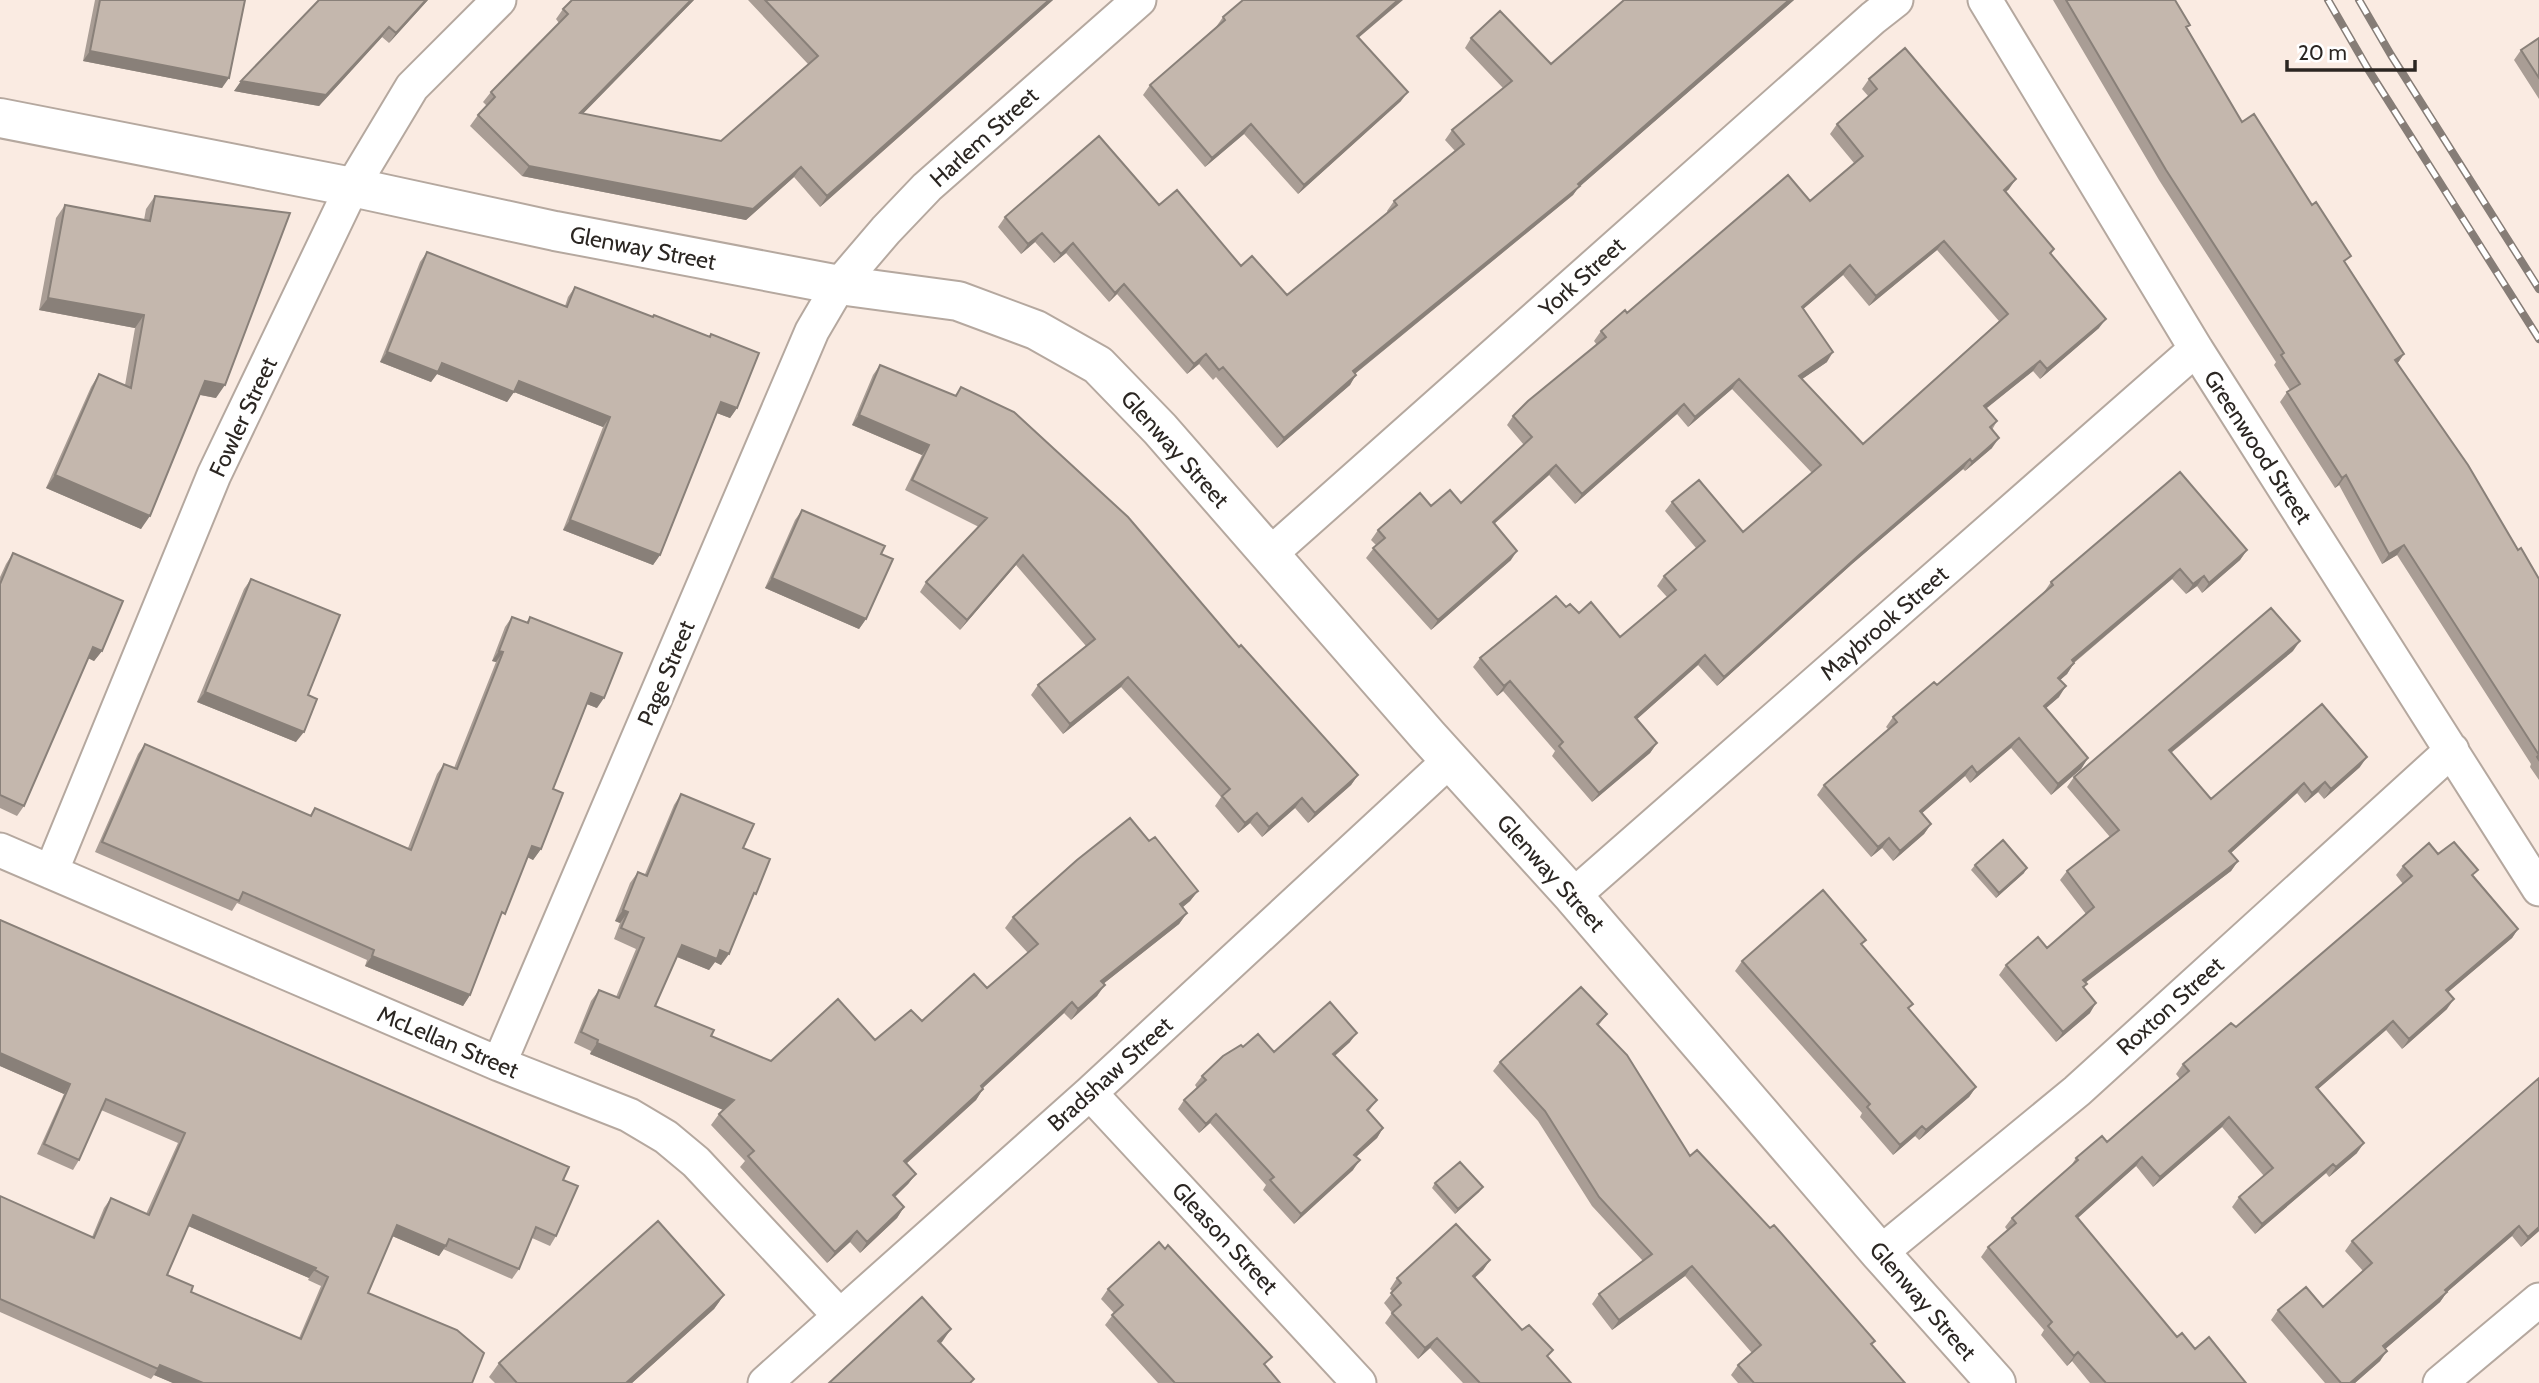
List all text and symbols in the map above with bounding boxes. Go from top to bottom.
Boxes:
scale bar [2287,28,2415,72]
text: 20 m [2298,40,2347,65]
street label: Harlem Street [924,81,1044,193]
street label: Glenway Street [568,220,719,276]
street label: York Street [1533,231,1631,323]
street label: Fowler Street [203,352,283,481]
street label: Greenwood Street [2198,365,2318,529]
street label: Glenway Street [1115,385,1235,514]
street label: Maybrook Street [1814,560,1954,686]
street label: Page Street [631,616,701,730]
street label: Glenway Street [1491,809,1611,938]
street label: Roxton Street [2111,951,2229,1061]
street label: McLellan Street [373,1000,523,1084]
street label: Bradshaw Street [1042,1011,1178,1137]
street label: Gleason Street [1166,1176,1284,1300]
street label: Glenway Street [1864,1236,1982,1366]

